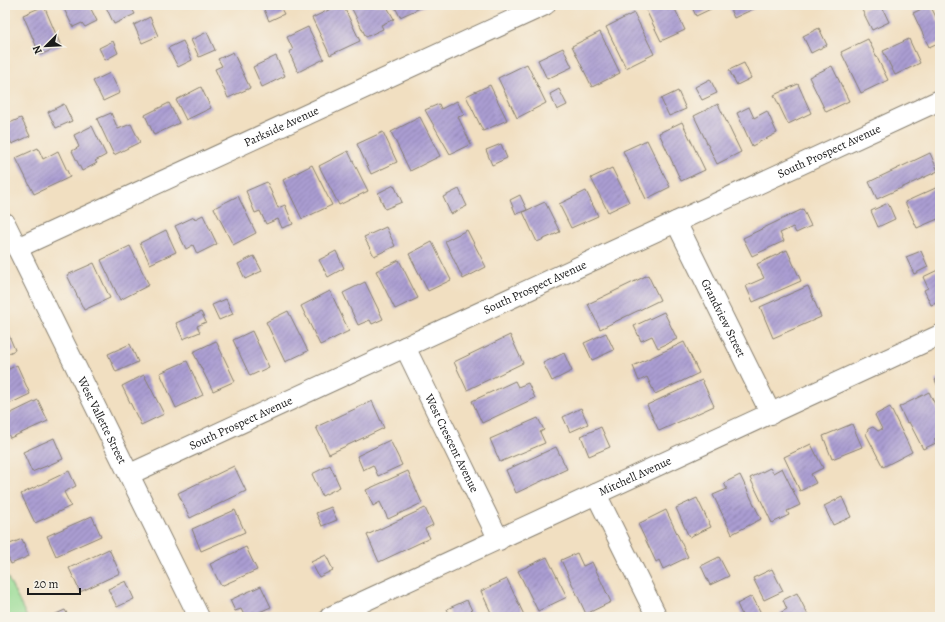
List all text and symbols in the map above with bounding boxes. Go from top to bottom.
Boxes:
north arrow [26,26,66,66]
text: N [29,43,46,57]
street label: Parkside Avenue [241,102,321,150]
street label: South Prospect Avenue [775,120,883,182]
street label: South Prospect Avenue [481,256,589,318]
street label: Grandview Street [697,276,750,360]
street label: West Vallette Street [73,373,130,467]
street label: West Crescent Avenue [421,390,483,495]
street label: South Prospect Avenue [186,392,295,454]
street label: Mitchell Avenue [596,452,674,500]
scale bar [28,570,80,596]
text: 20 m [34,576,58,592]

